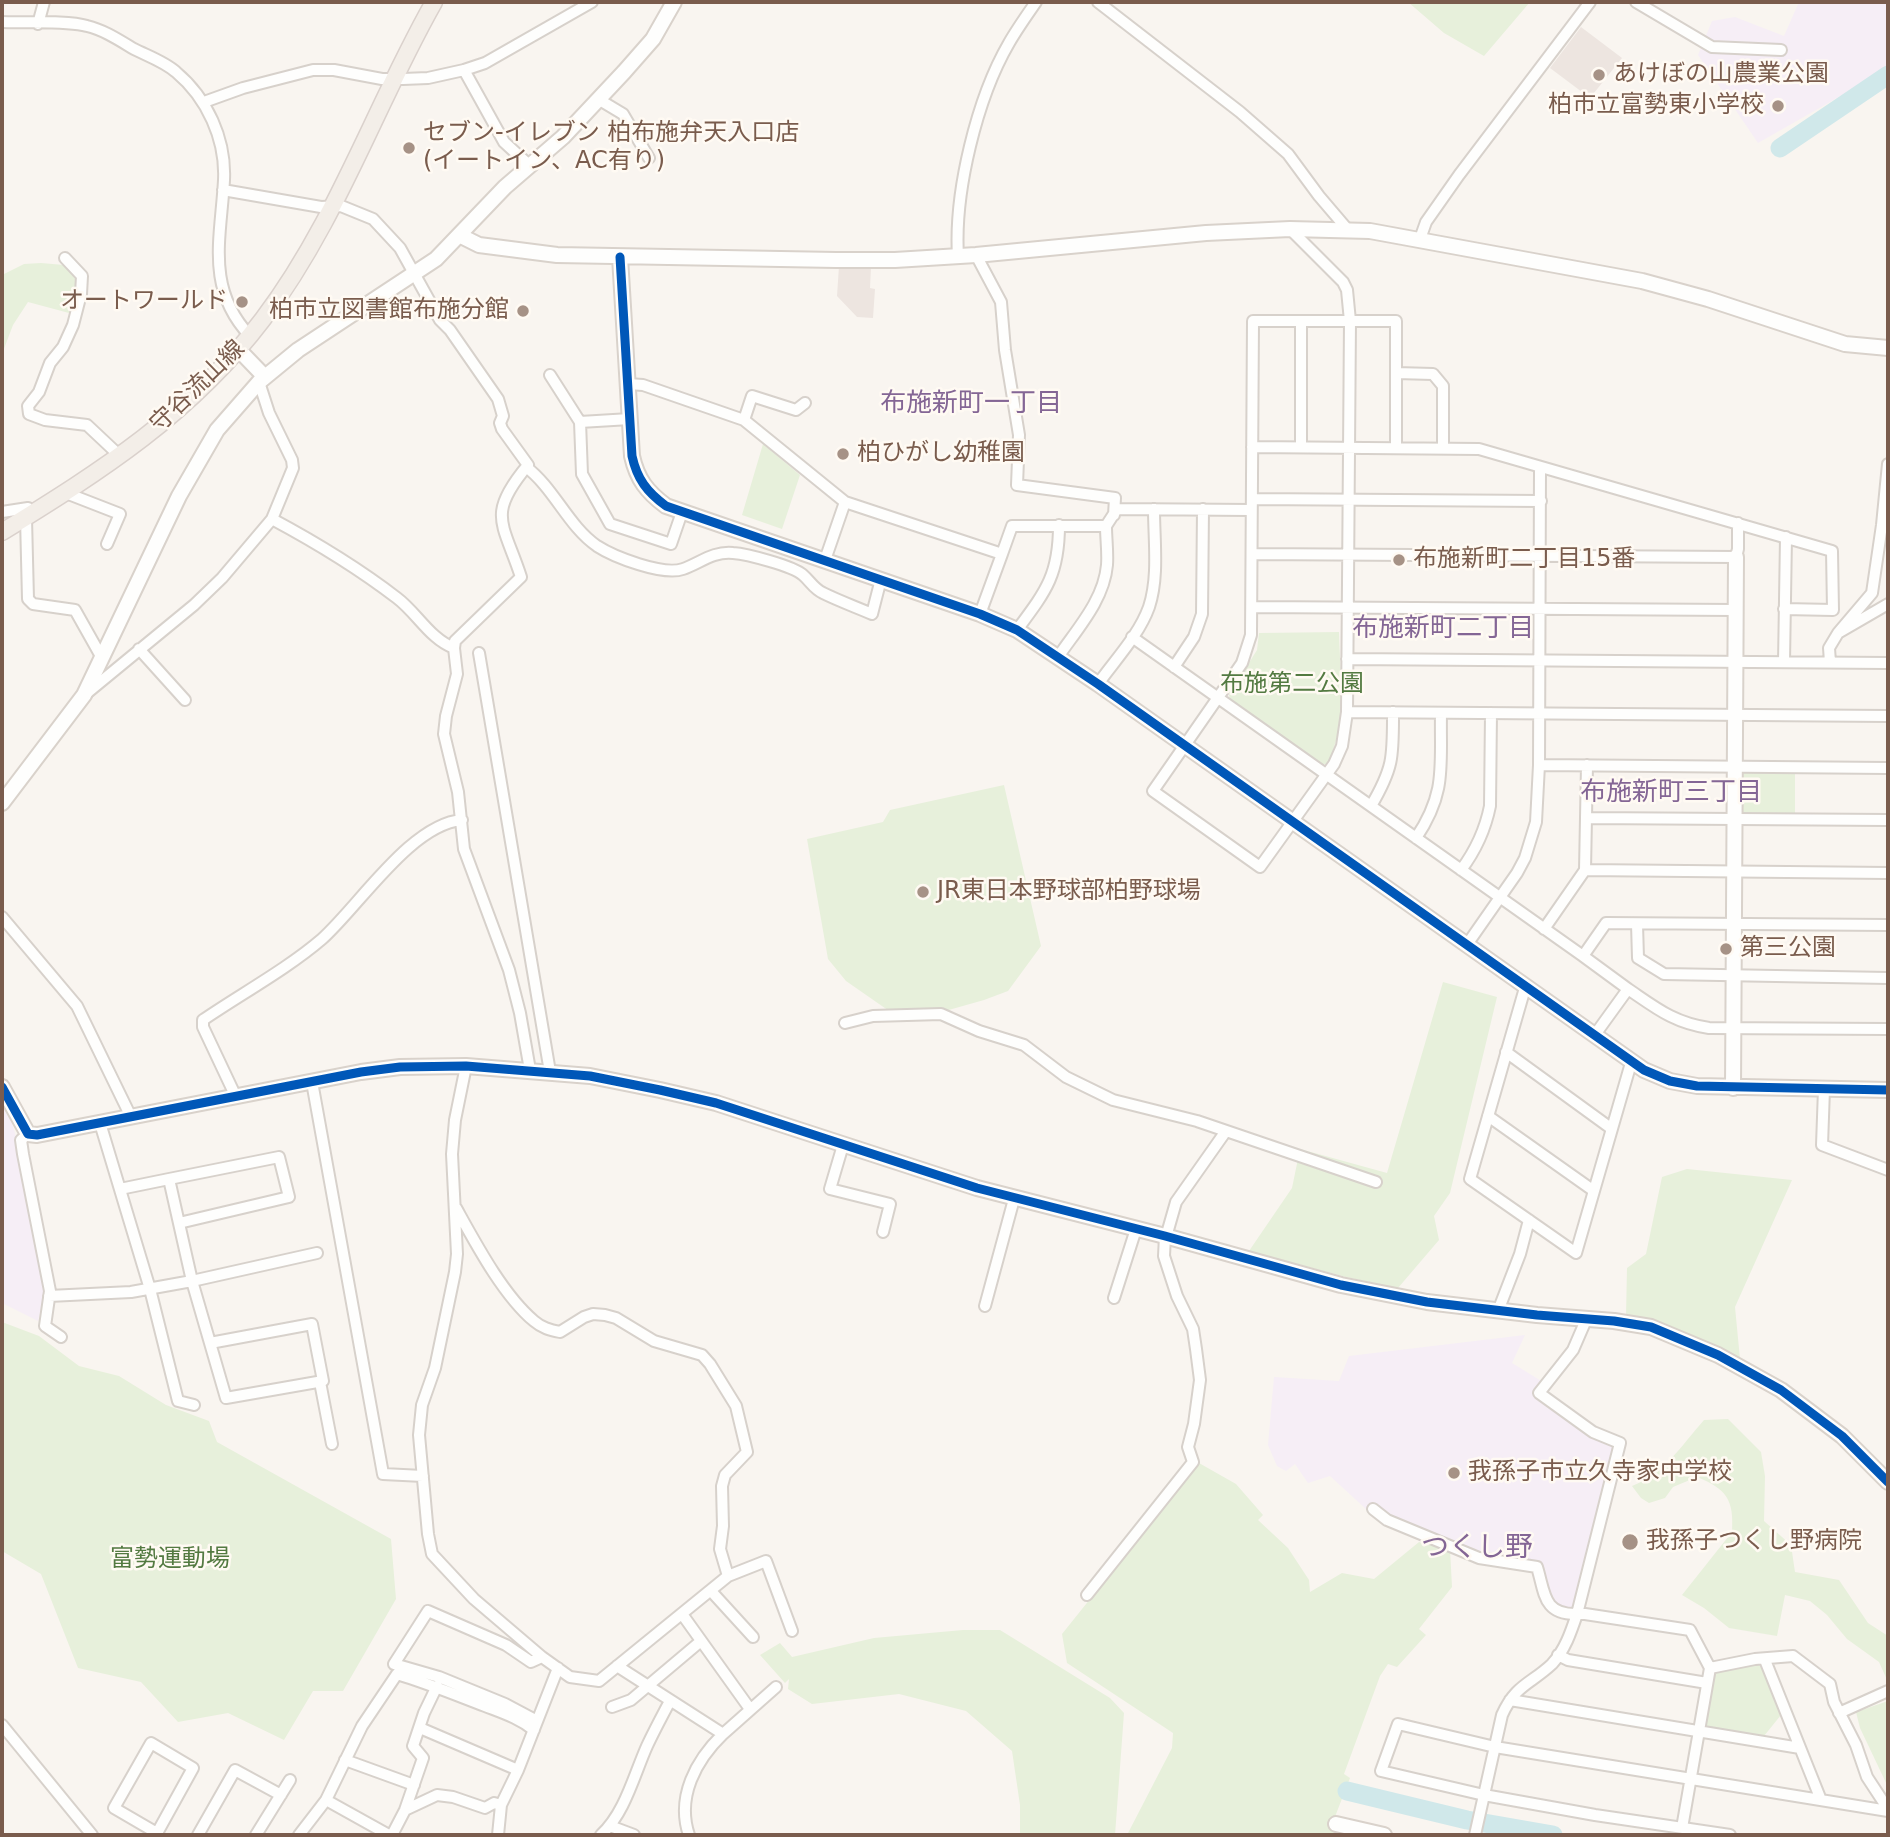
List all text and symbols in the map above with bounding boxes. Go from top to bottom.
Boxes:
place label: あけぼの山農業公園 [1613,61,1829,89]
marker: あけぼの山農業公園 [1591,67,1607,83]
place label: 柏市立富勢東小学校 [1548,92,1764,120]
marker: 柏市立富勢東小学校 [1770,98,1786,114]
place label: セブン-イレブン 柏布施弁天入口店 (イートイン、AC有り) [423,120,799,176]
marker: セブン-イレブン 柏布施弁天入口店 (イートイン、AC有り) [401,140,417,156]
place label: オートワールド [60,288,228,316]
marker: オートワールド [234,294,250,310]
place label: 柏市立図書館布施分館 [269,297,509,325]
marker: 柏市立図書館布施分館 [515,303,531,319]
street label: 守谷流山線 [145,335,251,439]
district label: 布施新町一丁目 [880,388,1062,420]
place label: 柏ひがし幼稚園 [857,440,1025,468]
marker: 柏ひがし幼稚園 [835,446,851,462]
place label: 布施新町二丁目15番 [1413,546,1636,574]
marker: 布施新町二丁目15番 [1391,552,1407,568]
district label: 布施新町二丁目 [1352,613,1534,645]
park label: 布施第二公園 [1220,671,1364,699]
district label: 布施新町三丁目 [1580,777,1762,809]
place label: JR東日本野球部柏野球場 [937,878,1201,906]
marker: JR東日本野球部柏野球場 [915,884,931,900]
place label: 第三公園 [1740,935,1836,963]
marker: 第三公園 [1718,941,1734,957]
place label: 我孫子市立久寺家中学校 [1468,1459,1732,1487]
marker: 我孫子市立久寺家中学校 [1446,1465,1462,1481]
place label: 我孫子つくし野病院 [1646,1528,1862,1556]
district label: つくし野 [1421,1532,1533,1566]
marker: 我孫子つくし野病院 [1620,1532,1640,1552]
park label: 富勢運動場 [110,1546,230,1574]

